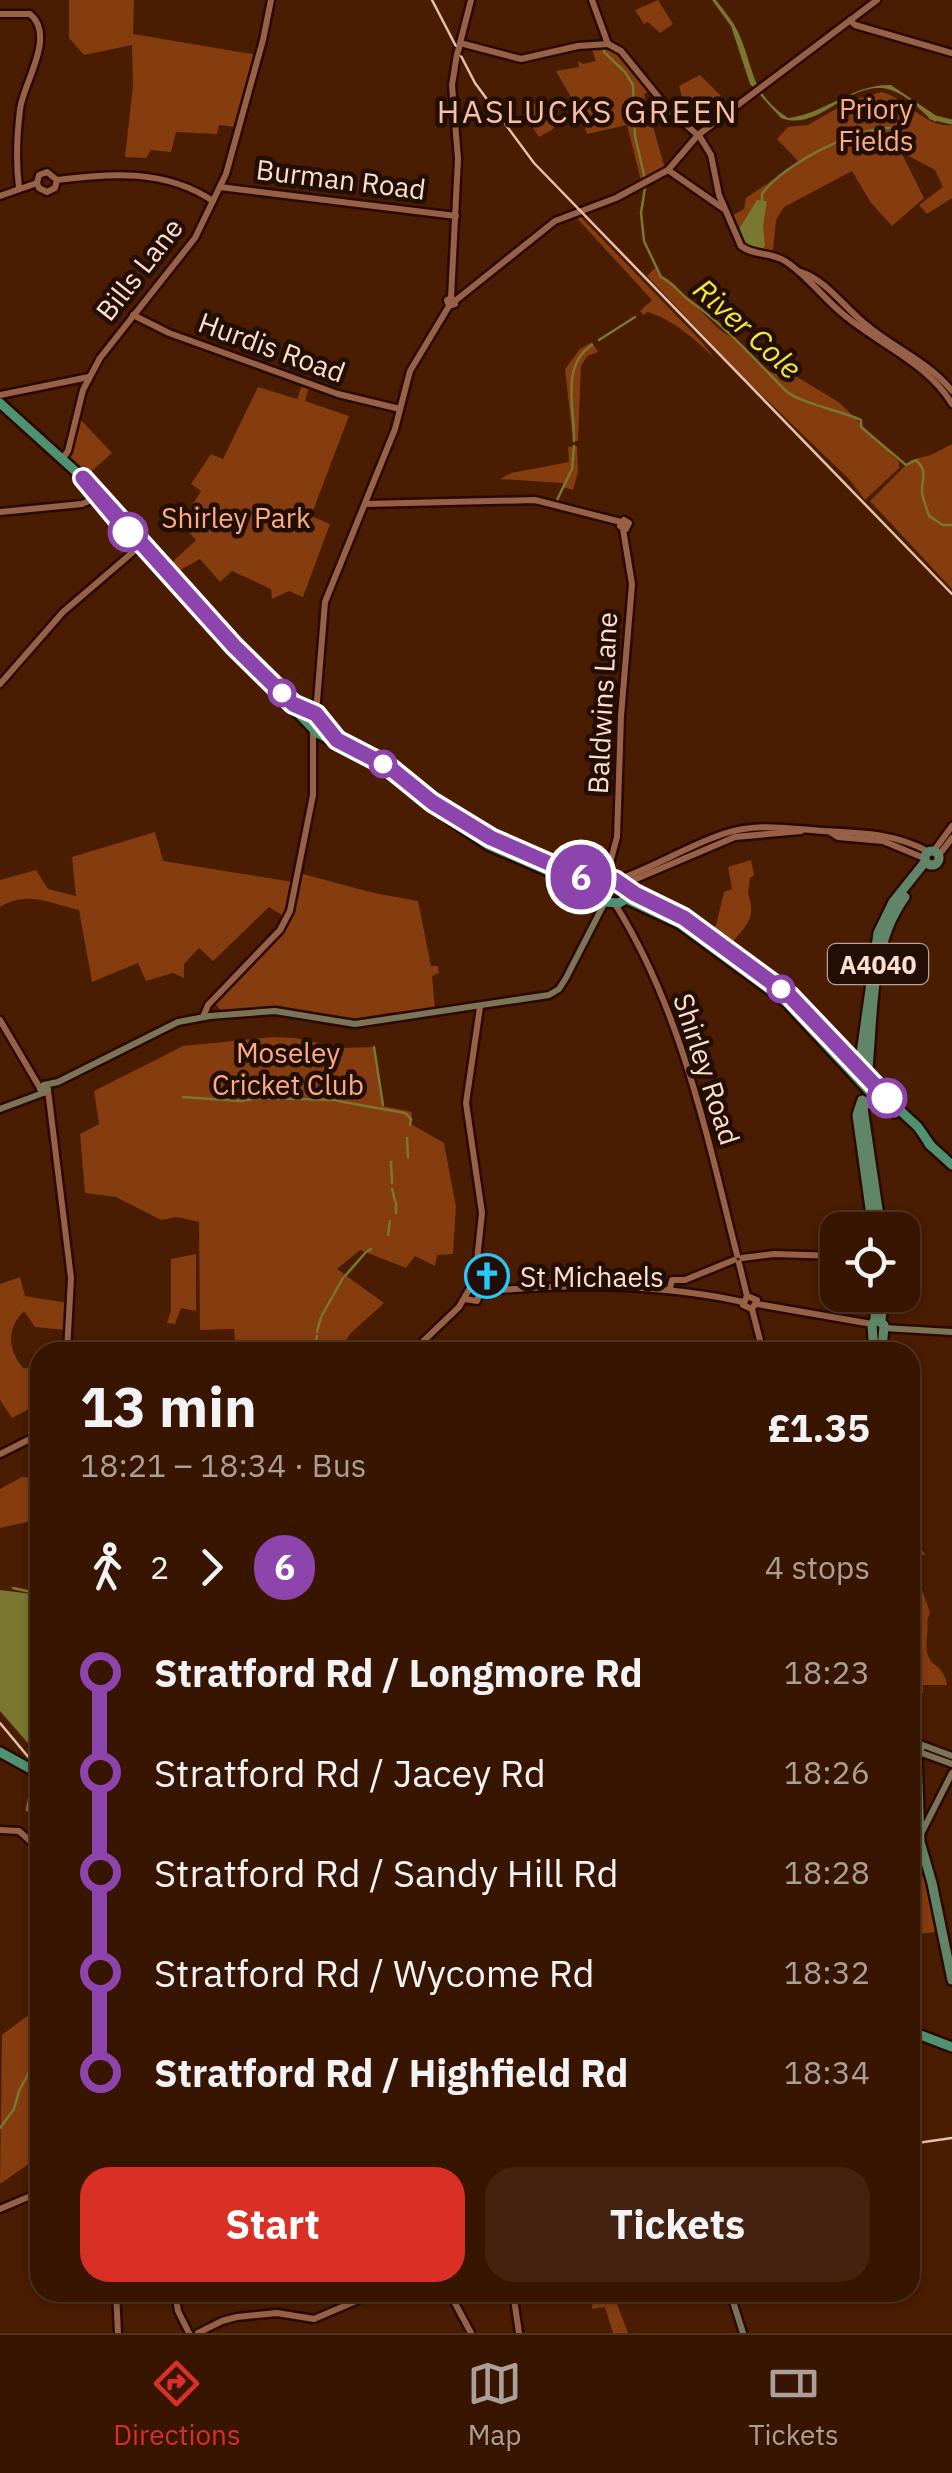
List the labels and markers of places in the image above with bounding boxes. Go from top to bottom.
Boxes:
unlabelled marker [109,513,147,551]
unlabelled marker [269,680,295,706]
unlabelled marker [370,751,396,777]
unlabelled marker [768,976,794,1002]
unlabelled marker [868,1079,906,1117]
church icon: St Michaels [464,1253,510,1299]
place label: St Michaels [520,1258,664,1295]

